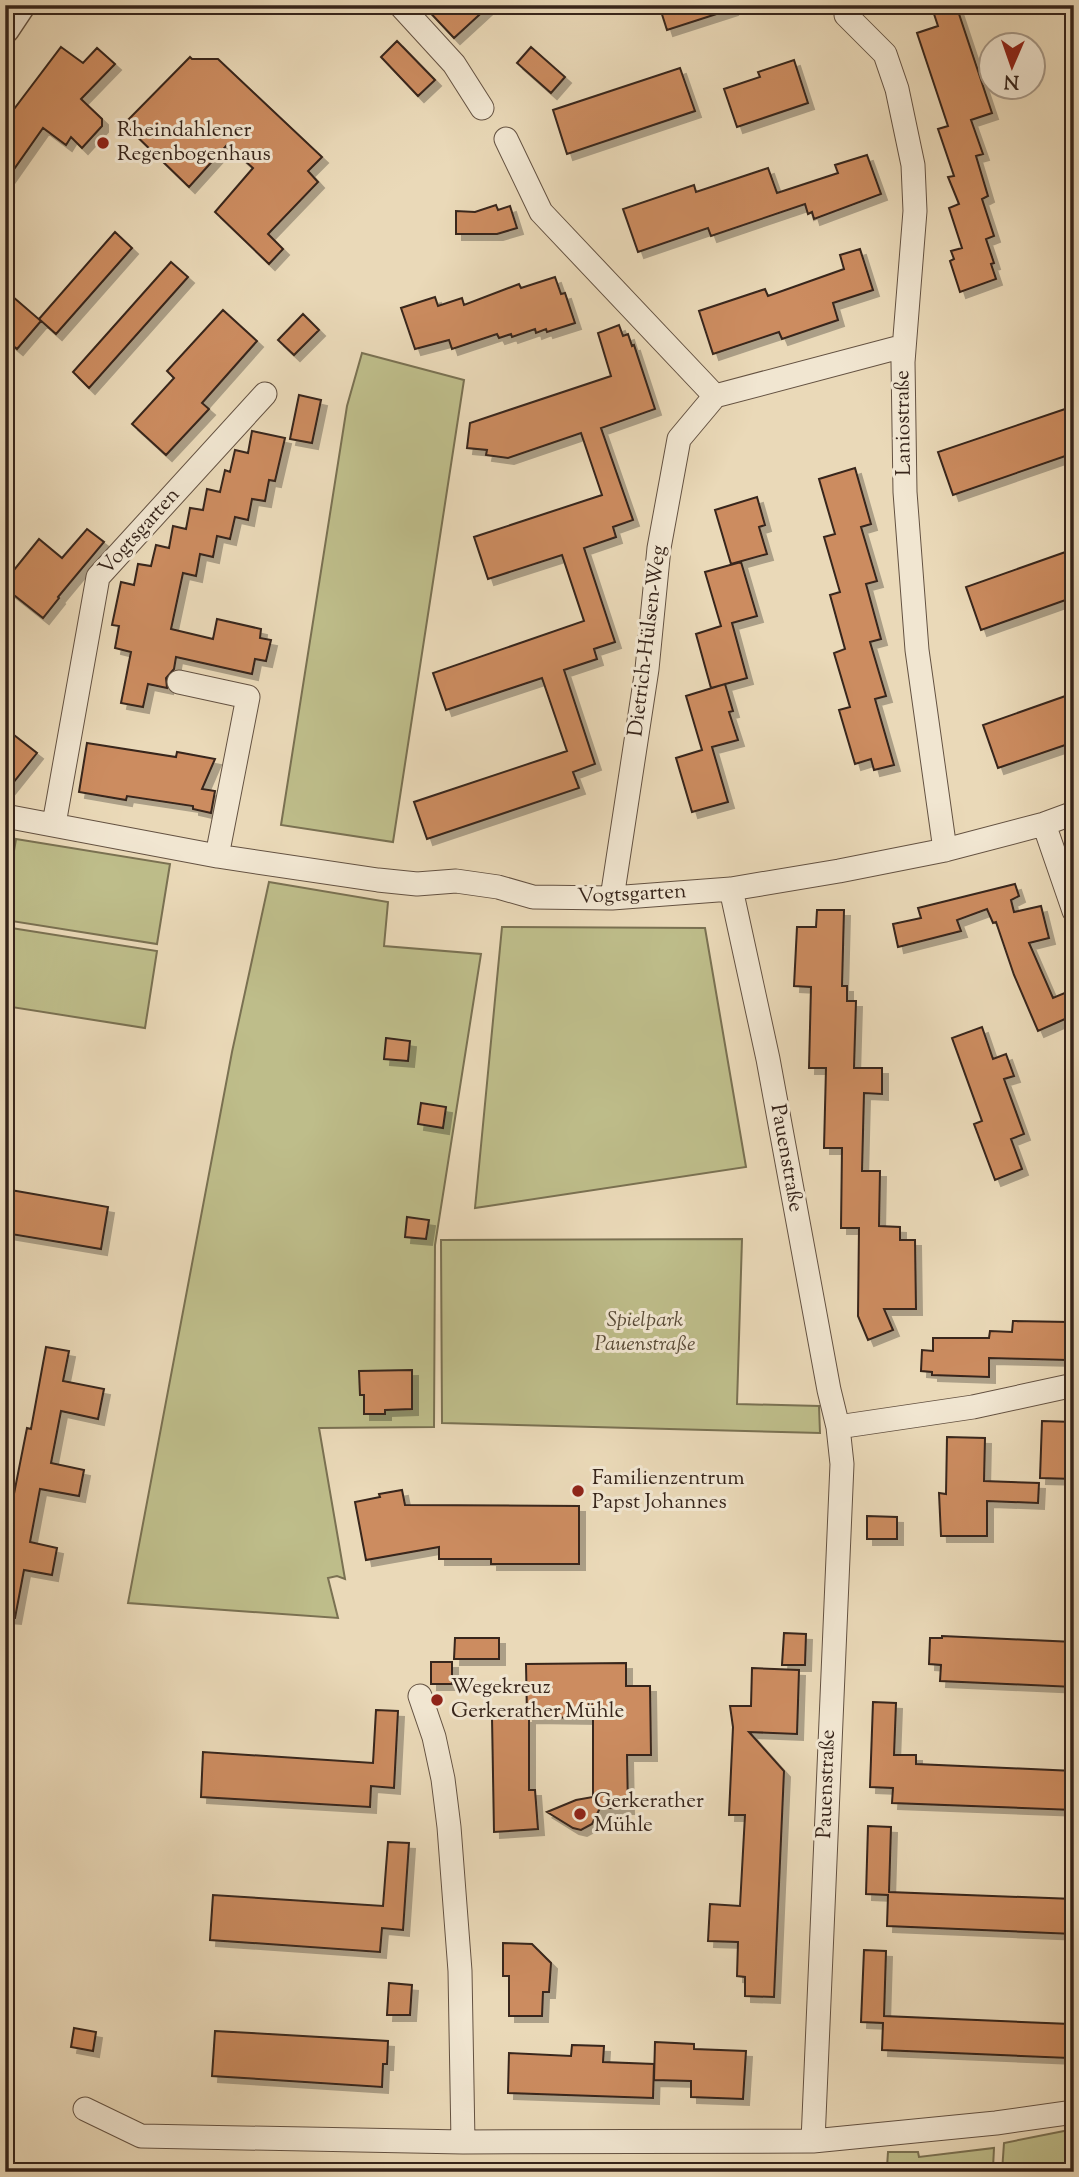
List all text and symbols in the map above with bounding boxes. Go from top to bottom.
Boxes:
north arrow [978,32,1048,102]
text: N [1003,67,1020,94]
place label: Rheindahlener Regenbogenhaus [117,116,271,170]
marker: Rheindahlener Regenbogenhaus [95,135,111,151]
street label: Laniostraße [888,370,920,476]
street label: Vogtsgarten [92,481,188,583]
street label: Dietrich-Hülsen-Weg [621,544,675,738]
street label: Vogtsgarten [577,877,687,913]
street label: Pauenstraße [762,1102,810,1214]
park label: Spielpark Pauenstraße [595,1306,695,1360]
place label: Familienzentrum Papst Johannes [592,1464,745,1518]
marker: Familienzentrum Papst Johannes [570,1483,586,1499]
place label: Wegekreuz Gerkerather Mühle [451,1673,624,1727]
marker: Wegekreuz Gerkerather Mühle [429,1692,445,1708]
street label: Pauenstraße [810,1729,844,1839]
place label: Gerkerather Mühle [594,1787,704,1841]
marker: Gerkerather Mühle [572,1806,588,1822]

